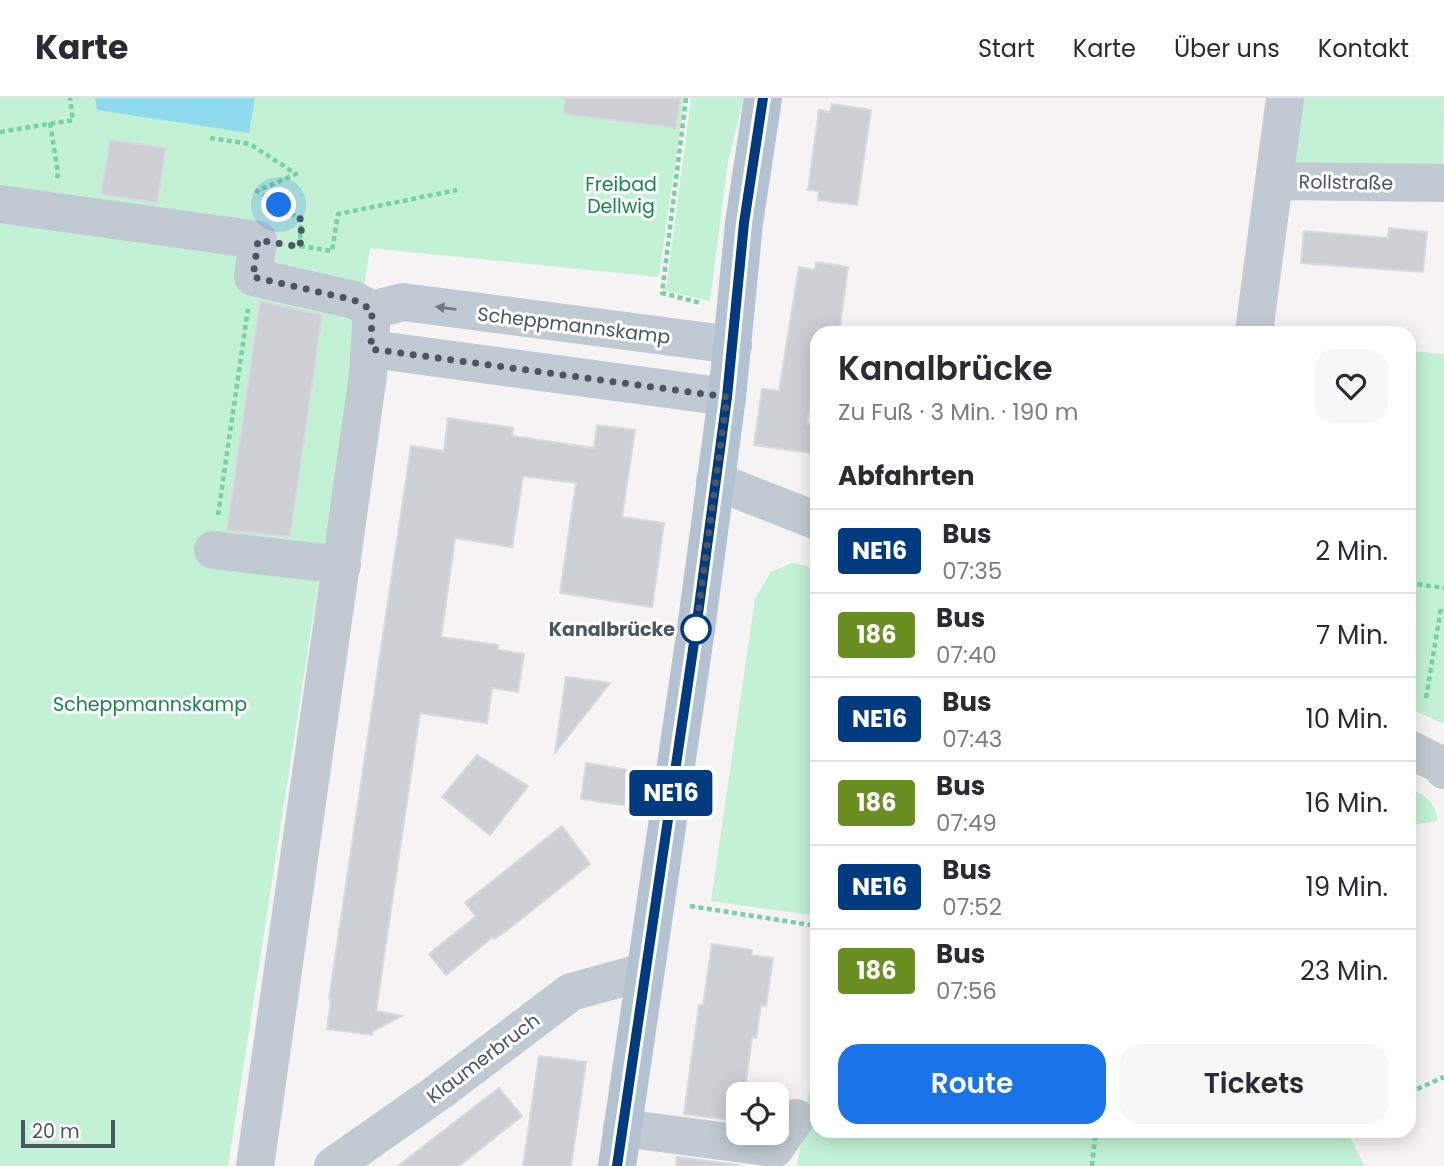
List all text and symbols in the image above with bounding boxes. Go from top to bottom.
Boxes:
text: Karte [35,24,128,71]
text: Start [978,32,1035,65]
text: Karte [1073,32,1136,65]
text: Über uns [1174,32,1280,65]
text: Kontakt [1318,32,1409,65]
street label: Rollstraße [1298,168,1393,197]
park label: Freibad Dellwig [585,171,657,220]
your location [261,187,296,222]
street label: Scheppmannskamp [476,300,672,351]
one-way arrow [435,303,457,314]
text: Kanalbrücke [838,345,1053,392]
button: heart [1314,349,1388,423]
text: Zu Fuß · 3 Min. · 190 m [838,396,1078,428]
text: Abfahrten [838,458,975,494]
text: Bus [942,516,992,552]
text: 2 Min. [1315,533,1388,569]
text: NE16 [852,534,907,567]
text: 07:35 [942,555,1002,587]
text: Bus [936,600,985,636]
marker: Kanalbrücke [681,614,711,644]
place label: Kanalbrücke [549,616,675,643]
text: 7 Min. [1316,617,1388,653]
text: 186 [857,618,896,651]
text: 07:40 [936,639,997,671]
text: Bus [942,684,992,720]
park label: Scheppmannskamp [53,691,247,718]
text: 10 Min. [1306,701,1388,737]
text: NE16 [852,702,907,735]
text: 07:43 [942,723,1002,755]
text: Bus [936,768,985,804]
line badge: NE16 [622,770,720,816]
text: NE16 [643,776,699,809]
text: 16 Min. [1305,785,1388,821]
text: 186 [857,786,896,819]
text: 07:49 [936,807,997,839]
text: Bus [942,852,992,888]
text: 19 Min. [1305,869,1388,905]
text: NE16 [852,870,907,903]
text: 07:52 [942,891,1002,923]
text: Bus [936,936,985,972]
text: 23 Min. [1300,953,1388,989]
text: 186 [857,954,896,987]
text: 07:56 [936,975,997,1007]
street label: Klaumerbruch [421,1007,545,1110]
button: Route [838,1044,1106,1124]
button: Tickets [1120,1044,1388,1124]
map controls [726,1082,789,1145]
button: locate [726,1082,789,1145]
scale bar [21,1117,116,1149]
text: 20 m [32,1118,80,1145]

